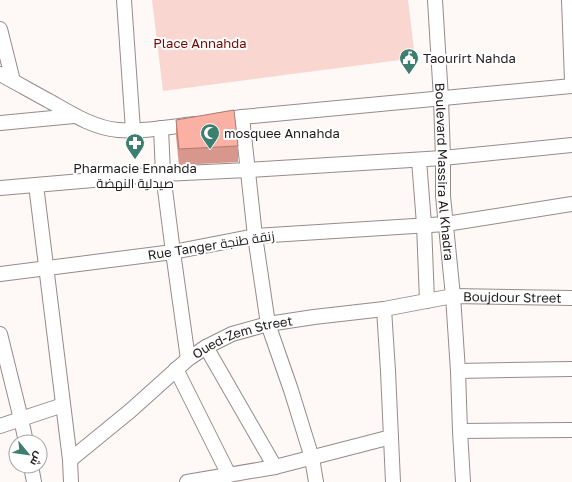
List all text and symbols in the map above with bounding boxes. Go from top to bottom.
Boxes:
park label: Place Annahda [153,35,247,51]
public building icon: Taourirt Nahda [398,47,420,75]
place label: Taourirt Nahda [423,50,516,66]
street label: Boulevard Massira Al Khadra [432,82,457,261]
mosque icon: mosquee Annahda [199,122,221,150]
place label: mosquee Annahda [224,125,340,141]
pharmacy icon: Pharmacie Ennahda صيدلية النهضة [124,132,146,160]
place label: Pharmacie Ennahda صيدلية النهضة [73,160,197,191]
street label: Rue Tanger زنقة طنجة [146,227,276,263]
street label: Boujdour Street [463,288,562,306]
street label: Oued-Zem Street [189,312,294,362]
north arrow [8,434,48,474]
text: ش [27,449,46,468]

